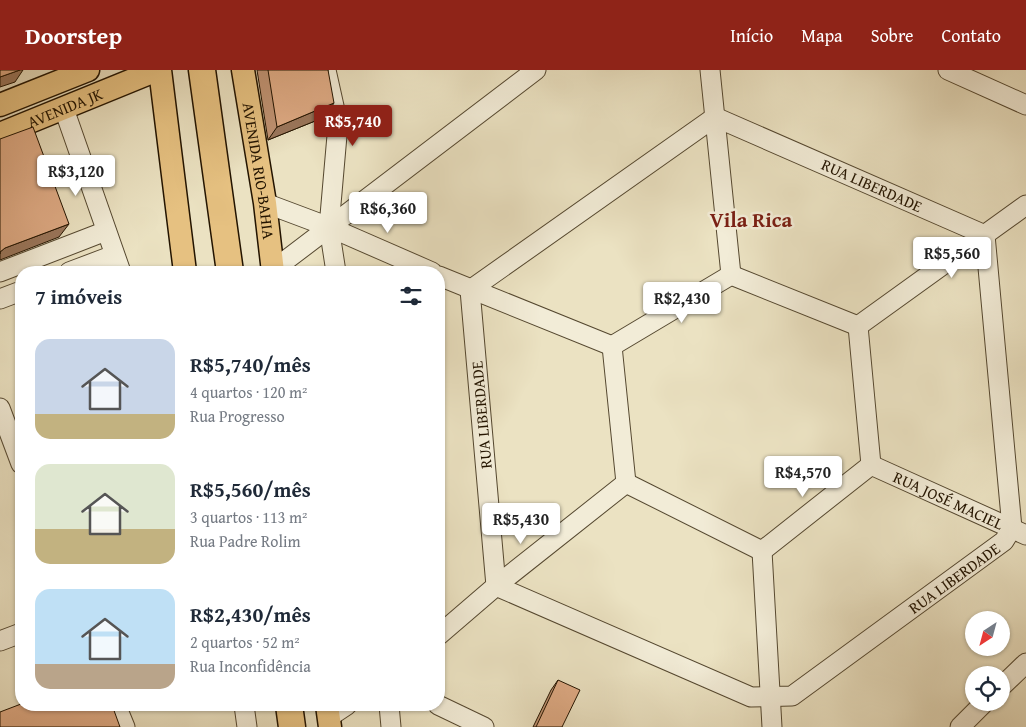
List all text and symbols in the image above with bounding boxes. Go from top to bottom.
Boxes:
text: Doorstep [25,18,122,53]
text: Início [730,22,773,49]
text: Mapa [801,22,843,49]
text: Sobre [871,22,914,49]
text: Contato [942,22,1001,49]
street label: AVENIDA JK [24,81,107,134]
street label: AVENIDA RIO-BAHIA [237,100,281,241]
pin: R$5,740 [307,104,399,147]
text: R$5,740 [325,109,381,133]
street label: RUA LIBERDADE [818,152,926,218]
pin: R$3,120 [30,154,122,197]
text: R$3,120 [48,159,104,183]
pin: R$6,360 [342,191,434,234]
text: R$6,360 [360,196,416,220]
district label: Vila Rica [710,204,792,235]
pin: R$5,560 [906,236,998,279]
text: R$5,560 [924,241,980,265]
text: 7 imóveis [35,281,122,312]
icon: filters [397,282,425,310]
pin: R$2,430 [636,282,728,324]
text: R$2,430 [654,286,710,310]
text: R$5,740/mês [190,349,311,380]
icon: home [75,359,135,419]
street label: RUA LIBERDADE [464,360,498,470]
text: 4 quartos · 120 m² [190,380,307,404]
text: Rua Progresso [190,404,285,428]
pin: R$4,570 [757,456,849,498]
text: R$4,570 [775,460,831,484]
street label: RUA JOSÉ MACIEL [890,465,1008,535]
text: R$5,560/mês [190,474,311,505]
icon: home [75,484,135,544]
pin: R$5,430 [475,502,567,545]
text: 3 quartos · 113 m² [190,505,307,529]
text: R$5,430 [493,507,549,531]
text: Rua Padre Rolim [190,529,300,553]
street label: RUA LIBERDADE [903,537,1005,619]
text: R$2,430/mês [190,599,311,630]
icon: home [75,609,135,669]
north arrow [965,611,1010,656]
map controls [965,611,1010,711]
text: 2 quartos · 52 m² [190,630,300,654]
text: Rua Inconfidência [190,654,311,678]
button: locate [965,666,1010,711]

